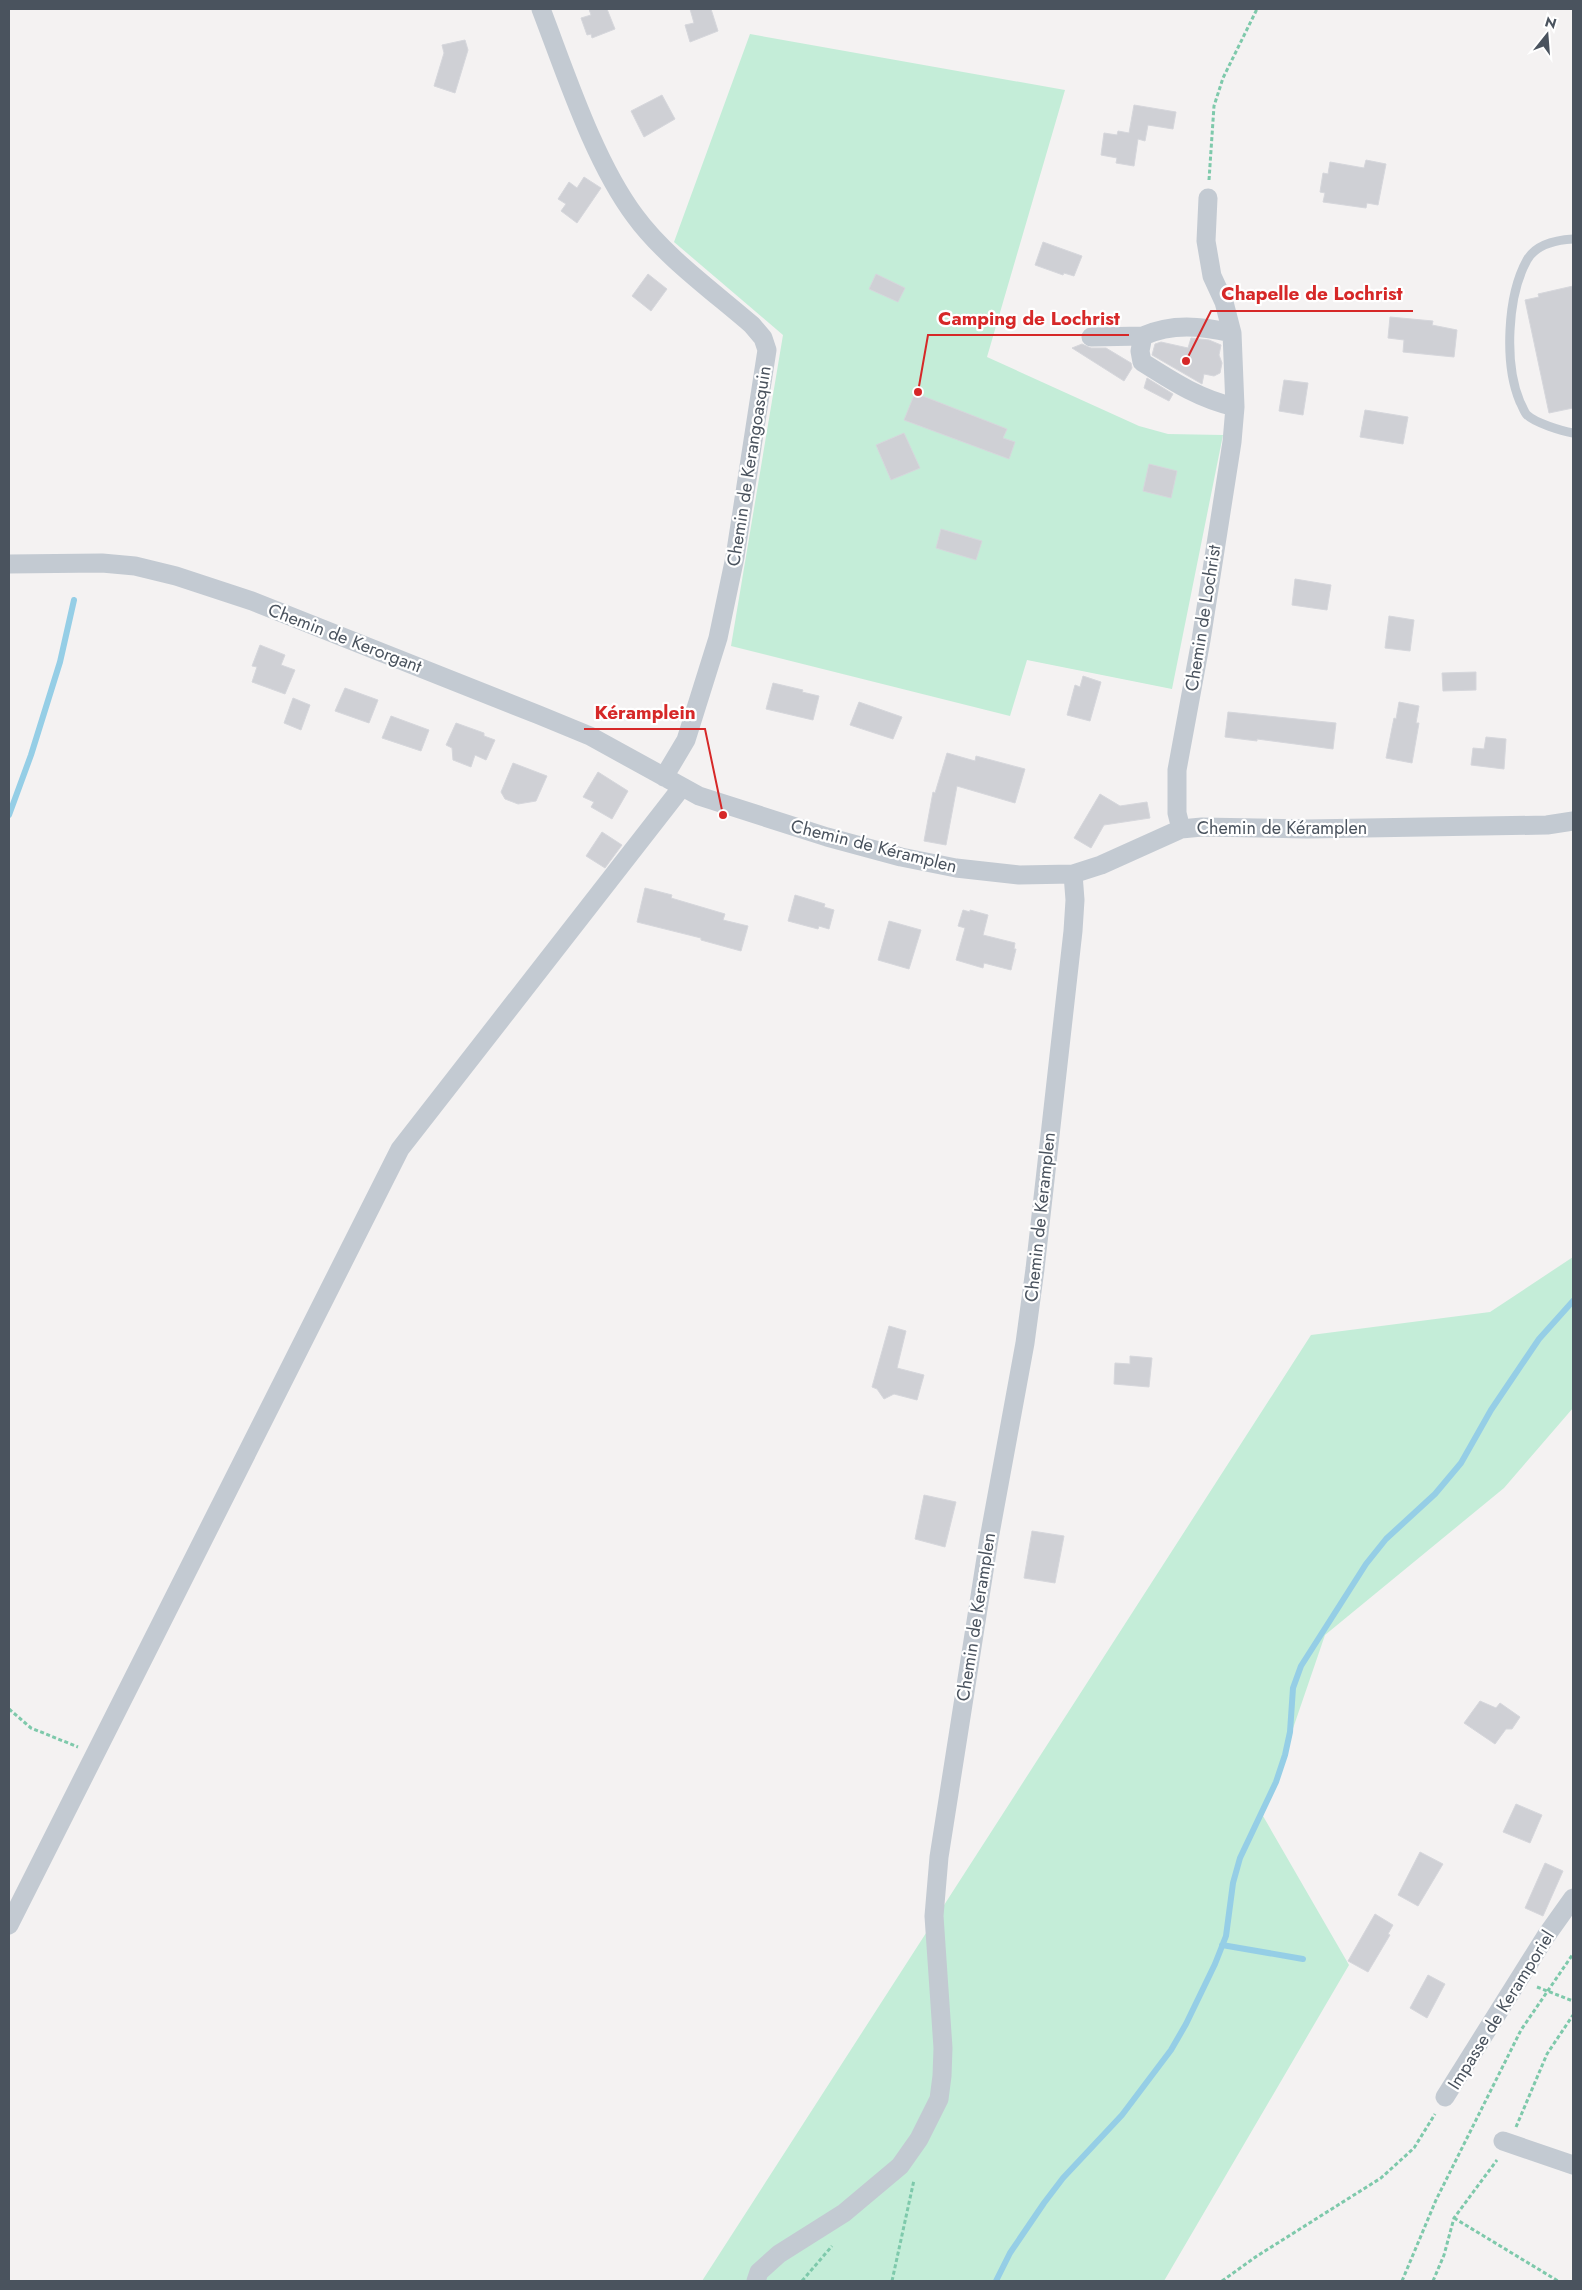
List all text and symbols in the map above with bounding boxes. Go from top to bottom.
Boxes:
north arrow [1522,10,1572,60]
text: N [1543,11,1559,34]
callout: Chapelle de Lochrist [1211,277,1413,311]
text: Chapelle de Lochrist [1221,280,1403,307]
callout: Camping de Lochrist [928,301,1129,335]
text: Camping de Lochrist [938,305,1120,332]
street label: Chemin de Kerangoasquin [720,364,778,568]
street label: Chemin de Lochrist [1179,542,1228,693]
street label: Chemin de Kerorgant [264,597,426,680]
callout: Kéramplein [584,695,705,729]
text: Kéramplein [594,699,696,726]
street label: Chemin de Kéramplen [788,813,960,879]
street label: Chemin de Kéramplen [1197,815,1367,841]
street label: Chemin de Keramplen [1018,1131,1062,1303]
street label: Chemin de Keramplen [950,1531,1002,1703]
street label: Impasse de Keramporiel [1441,1925,1561,2095]

